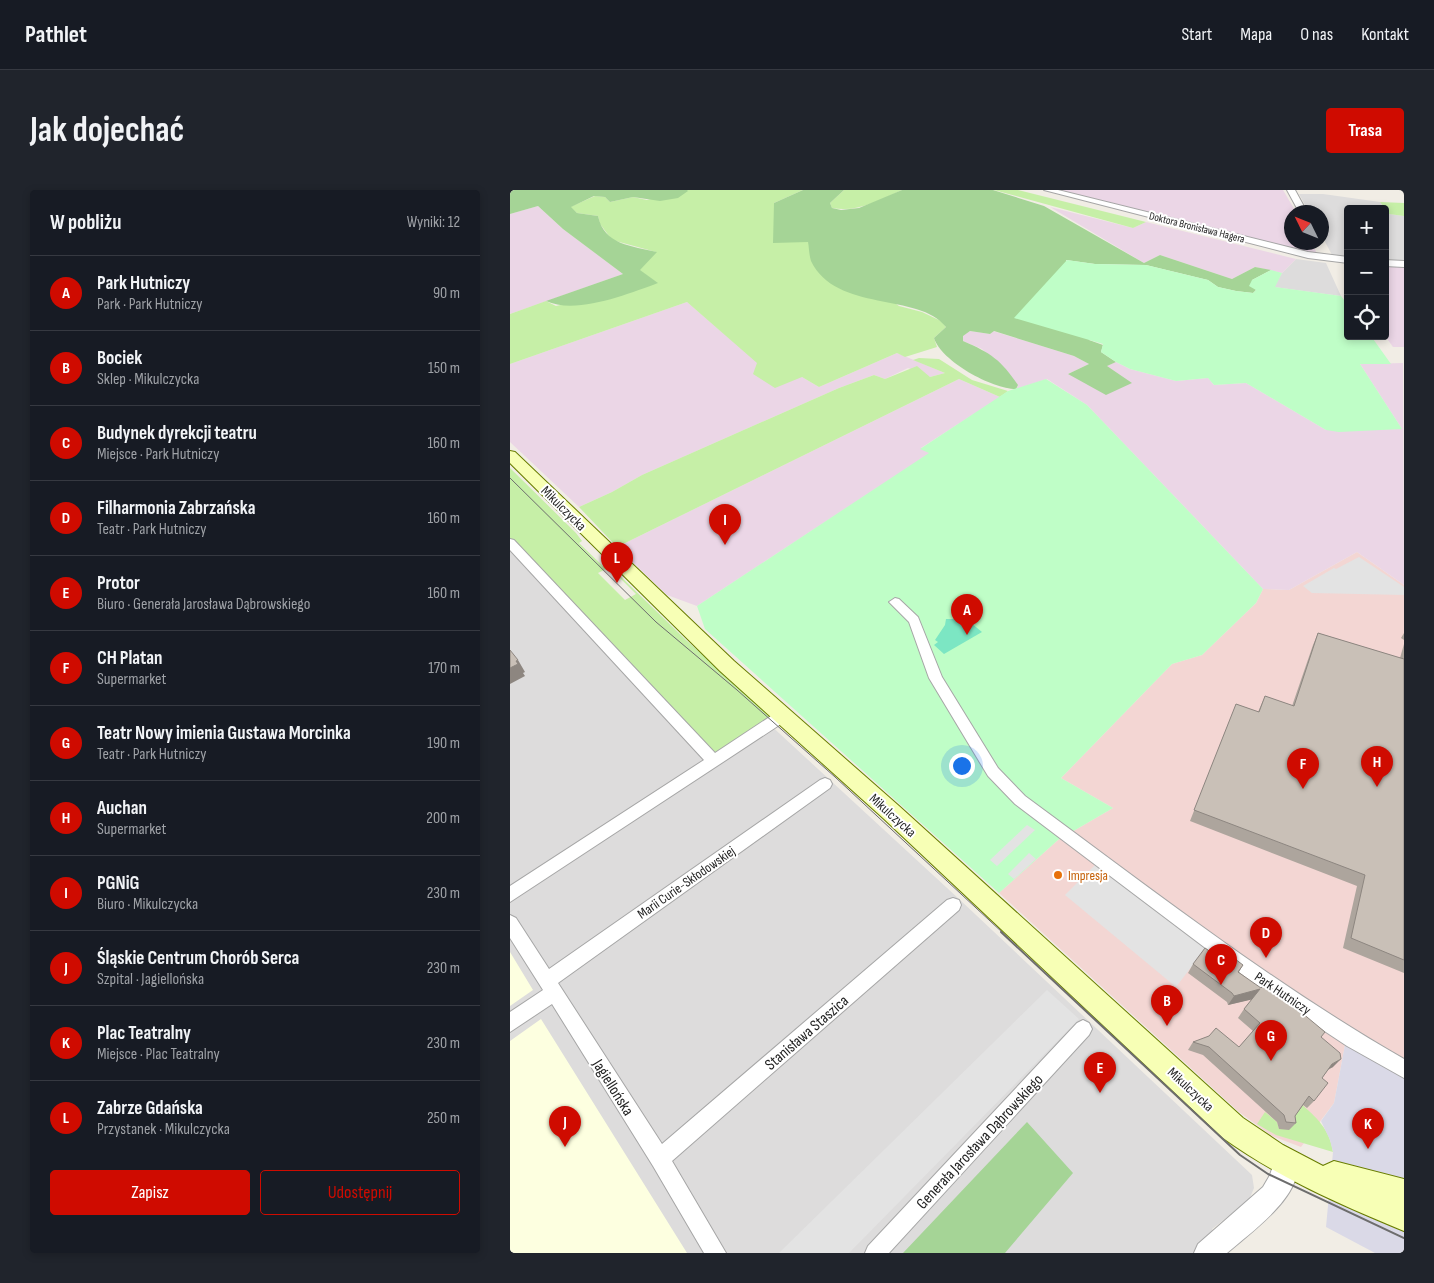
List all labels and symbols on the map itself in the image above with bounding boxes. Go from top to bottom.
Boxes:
north arrow [1284,205,1329,250]
street label: Doktora Bronisława Hagera [1148,209,1246,246]
street label: Mikulczycka [538,482,590,534]
pin: I [709,504,741,545]
pin: L [601,542,633,583]
pin: A [951,594,983,635]
pin: H [1361,746,1393,787]
pin: F [1287,748,1319,789]
your location [949,753,975,779]
street label: Mikulczycka [866,790,920,841]
street label: Marii Curie-Skłodowskiej [634,842,738,922]
place label: Impresja [1068,867,1108,884]
marker: Impresja [1052,869,1064,881]
pin: D [1250,917,1282,958]
pin: C [1205,944,1237,985]
street label: Park Hutniczy [1251,968,1315,1019]
pin: B [1151,985,1183,1026]
street label: Stanisława Staszica [761,992,853,1075]
pin: G [1255,1020,1287,1061]
pin: E [1084,1052,1116,1093]
street label: Jagiellońska [588,1055,637,1119]
street label: Mikulczycka [1164,1064,1217,1115]
street label: Generała Jarosława Dąbrowskiego [913,1071,1048,1213]
pin: J [549,1106,581,1147]
pin: K [1352,1108,1384,1149]

